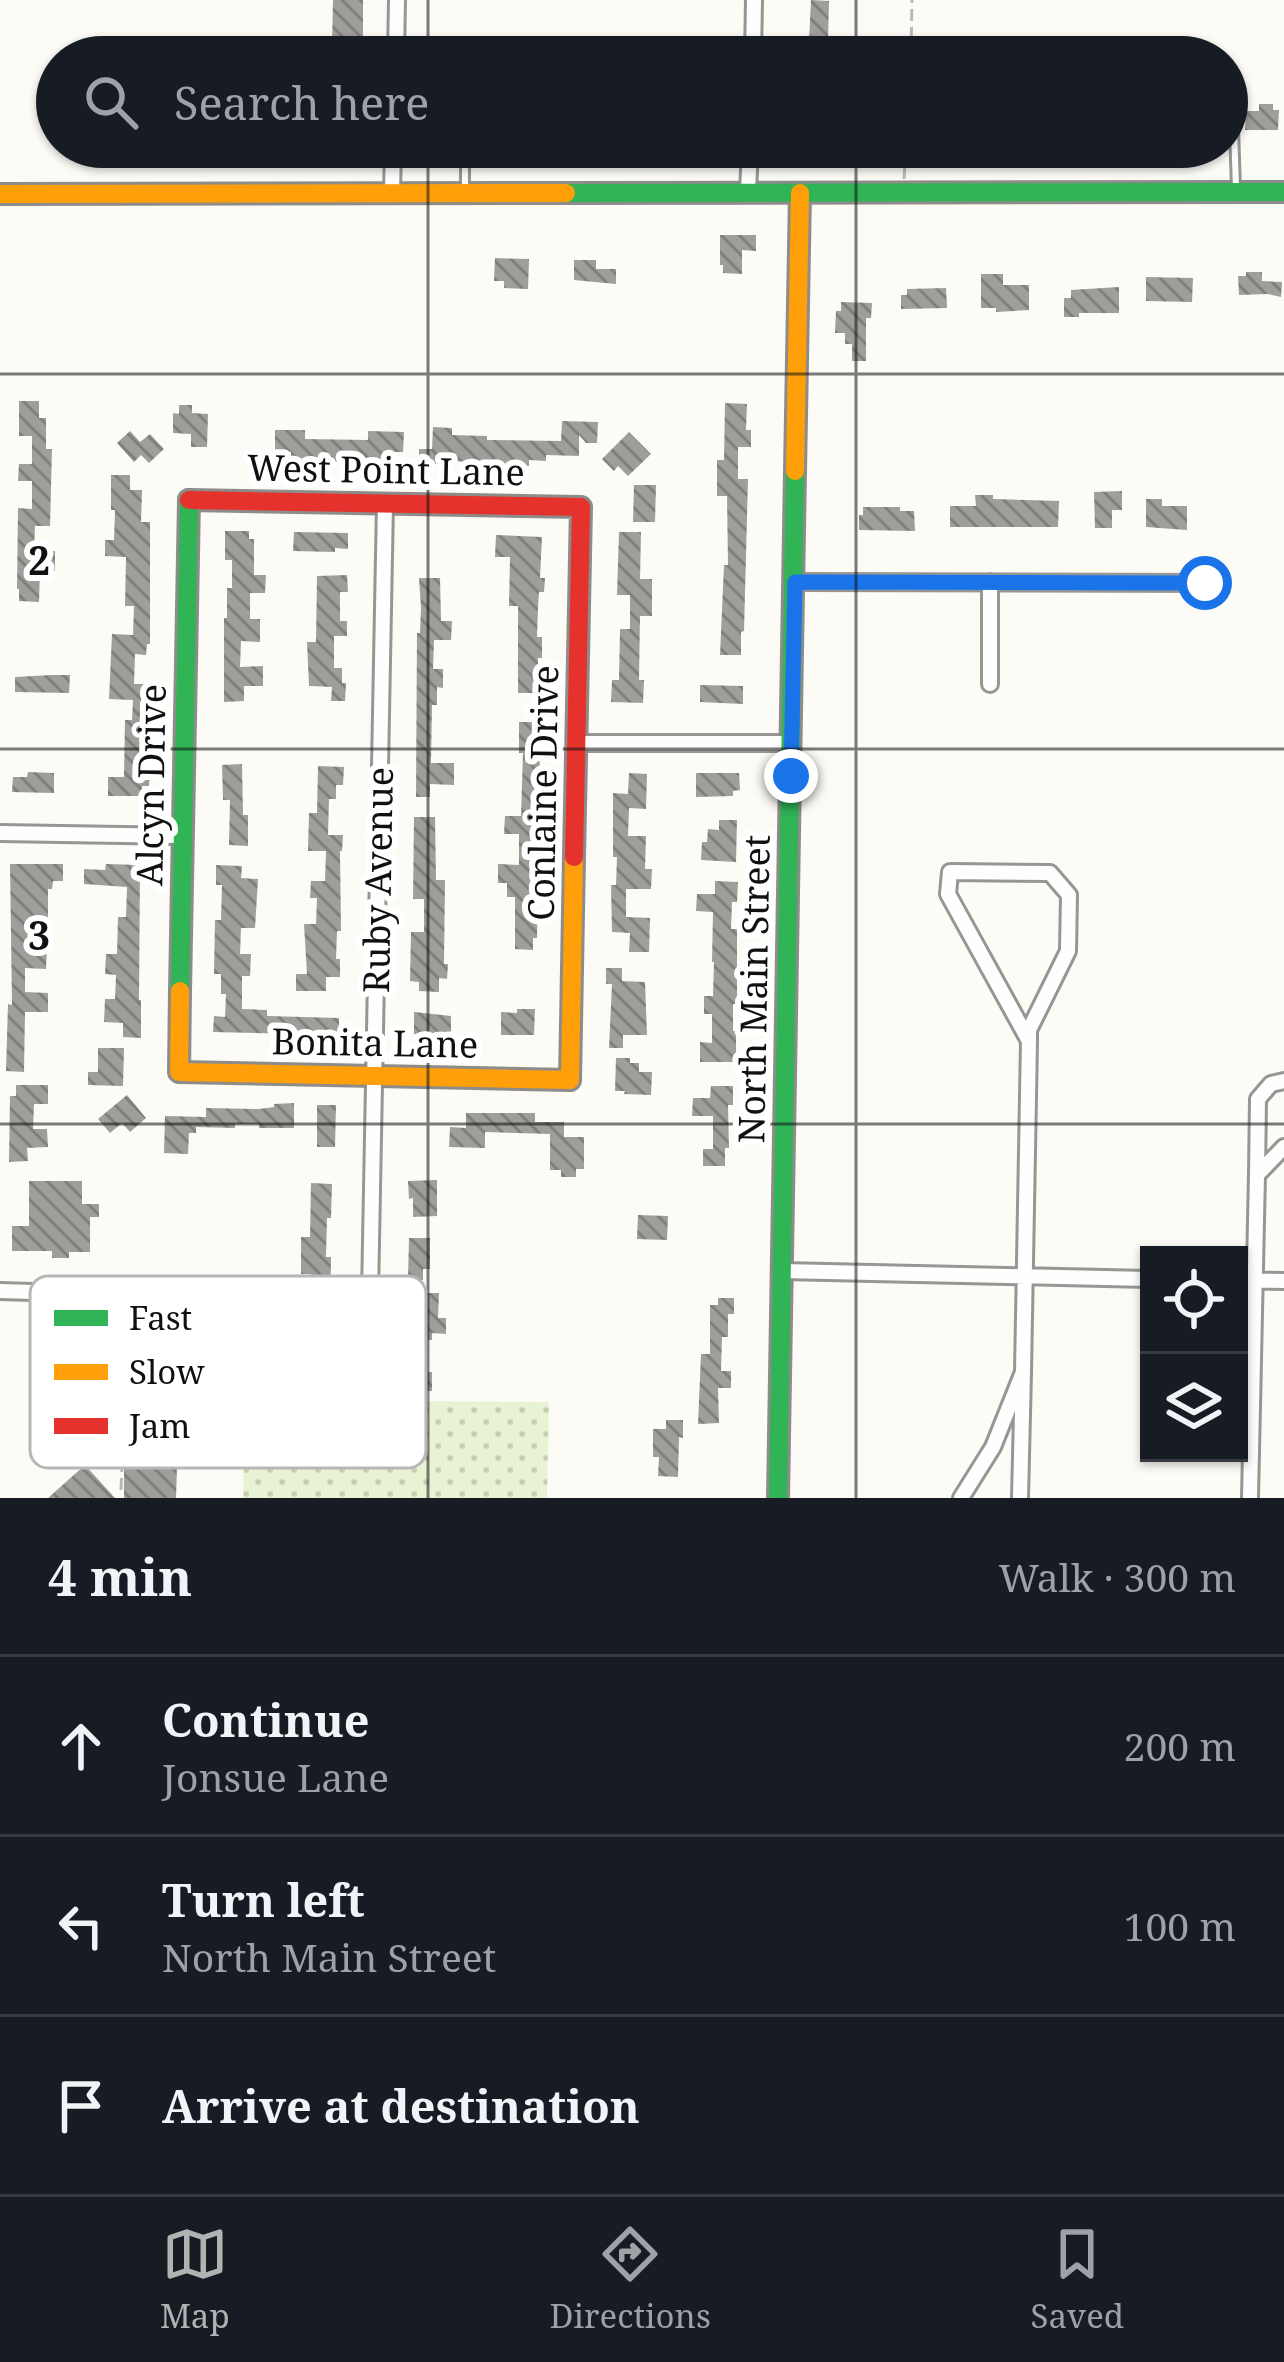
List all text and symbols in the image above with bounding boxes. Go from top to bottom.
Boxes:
search box [36,36,1248,168]
icon: search [78,69,144,135]
text: Search here [174,72,429,133]
street label: West Point Lane [247,443,525,496]
text: 2 [28,533,50,586]
route start [1178,556,1232,610]
street label: Conlaine Drive [516,665,569,921]
street label: Alcyn Drive [124,684,177,886]
route end [764,749,818,803]
street label: Ruby Avenue [351,766,404,994]
street label: North Main Street [726,834,781,1144]
text: 3 [28,908,50,961]
street label: Bonita Lane [271,1016,479,1069]
map controls [1140,1246,1248,1462]
button: locate [1140,1246,1248,1354]
legend [30,1276,426,1468]
text: Fast [129,1295,192,1340]
text: Slow [129,1349,205,1394]
button: layers [1140,1354,1248,1462]
text: Jam [128,1403,191,1448]
text: 4 min [48,1541,192,1611]
text: Walk · 300 m [999,1550,1236,1603]
text: Continue [162,1689,370,1750]
icon: ahead [48,1713,114,1779]
text: 200 m [1124,1719,1236,1772]
text: Jonsue Lane [162,1750,389,1803]
text: Turn left [162,1869,365,1930]
icon: left [48,1893,114,1959]
text: 100 m [1124,1899,1236,1952]
text: North Main Street [162,1930,496,1983]
icon: arrive [48,2073,114,2139]
text: Arrive at destination [162,2075,640,2136]
tab: Map [160,2221,230,2338]
tab: Directions [549,2221,711,2338]
tab: Saved [1031,2221,1124,2338]

